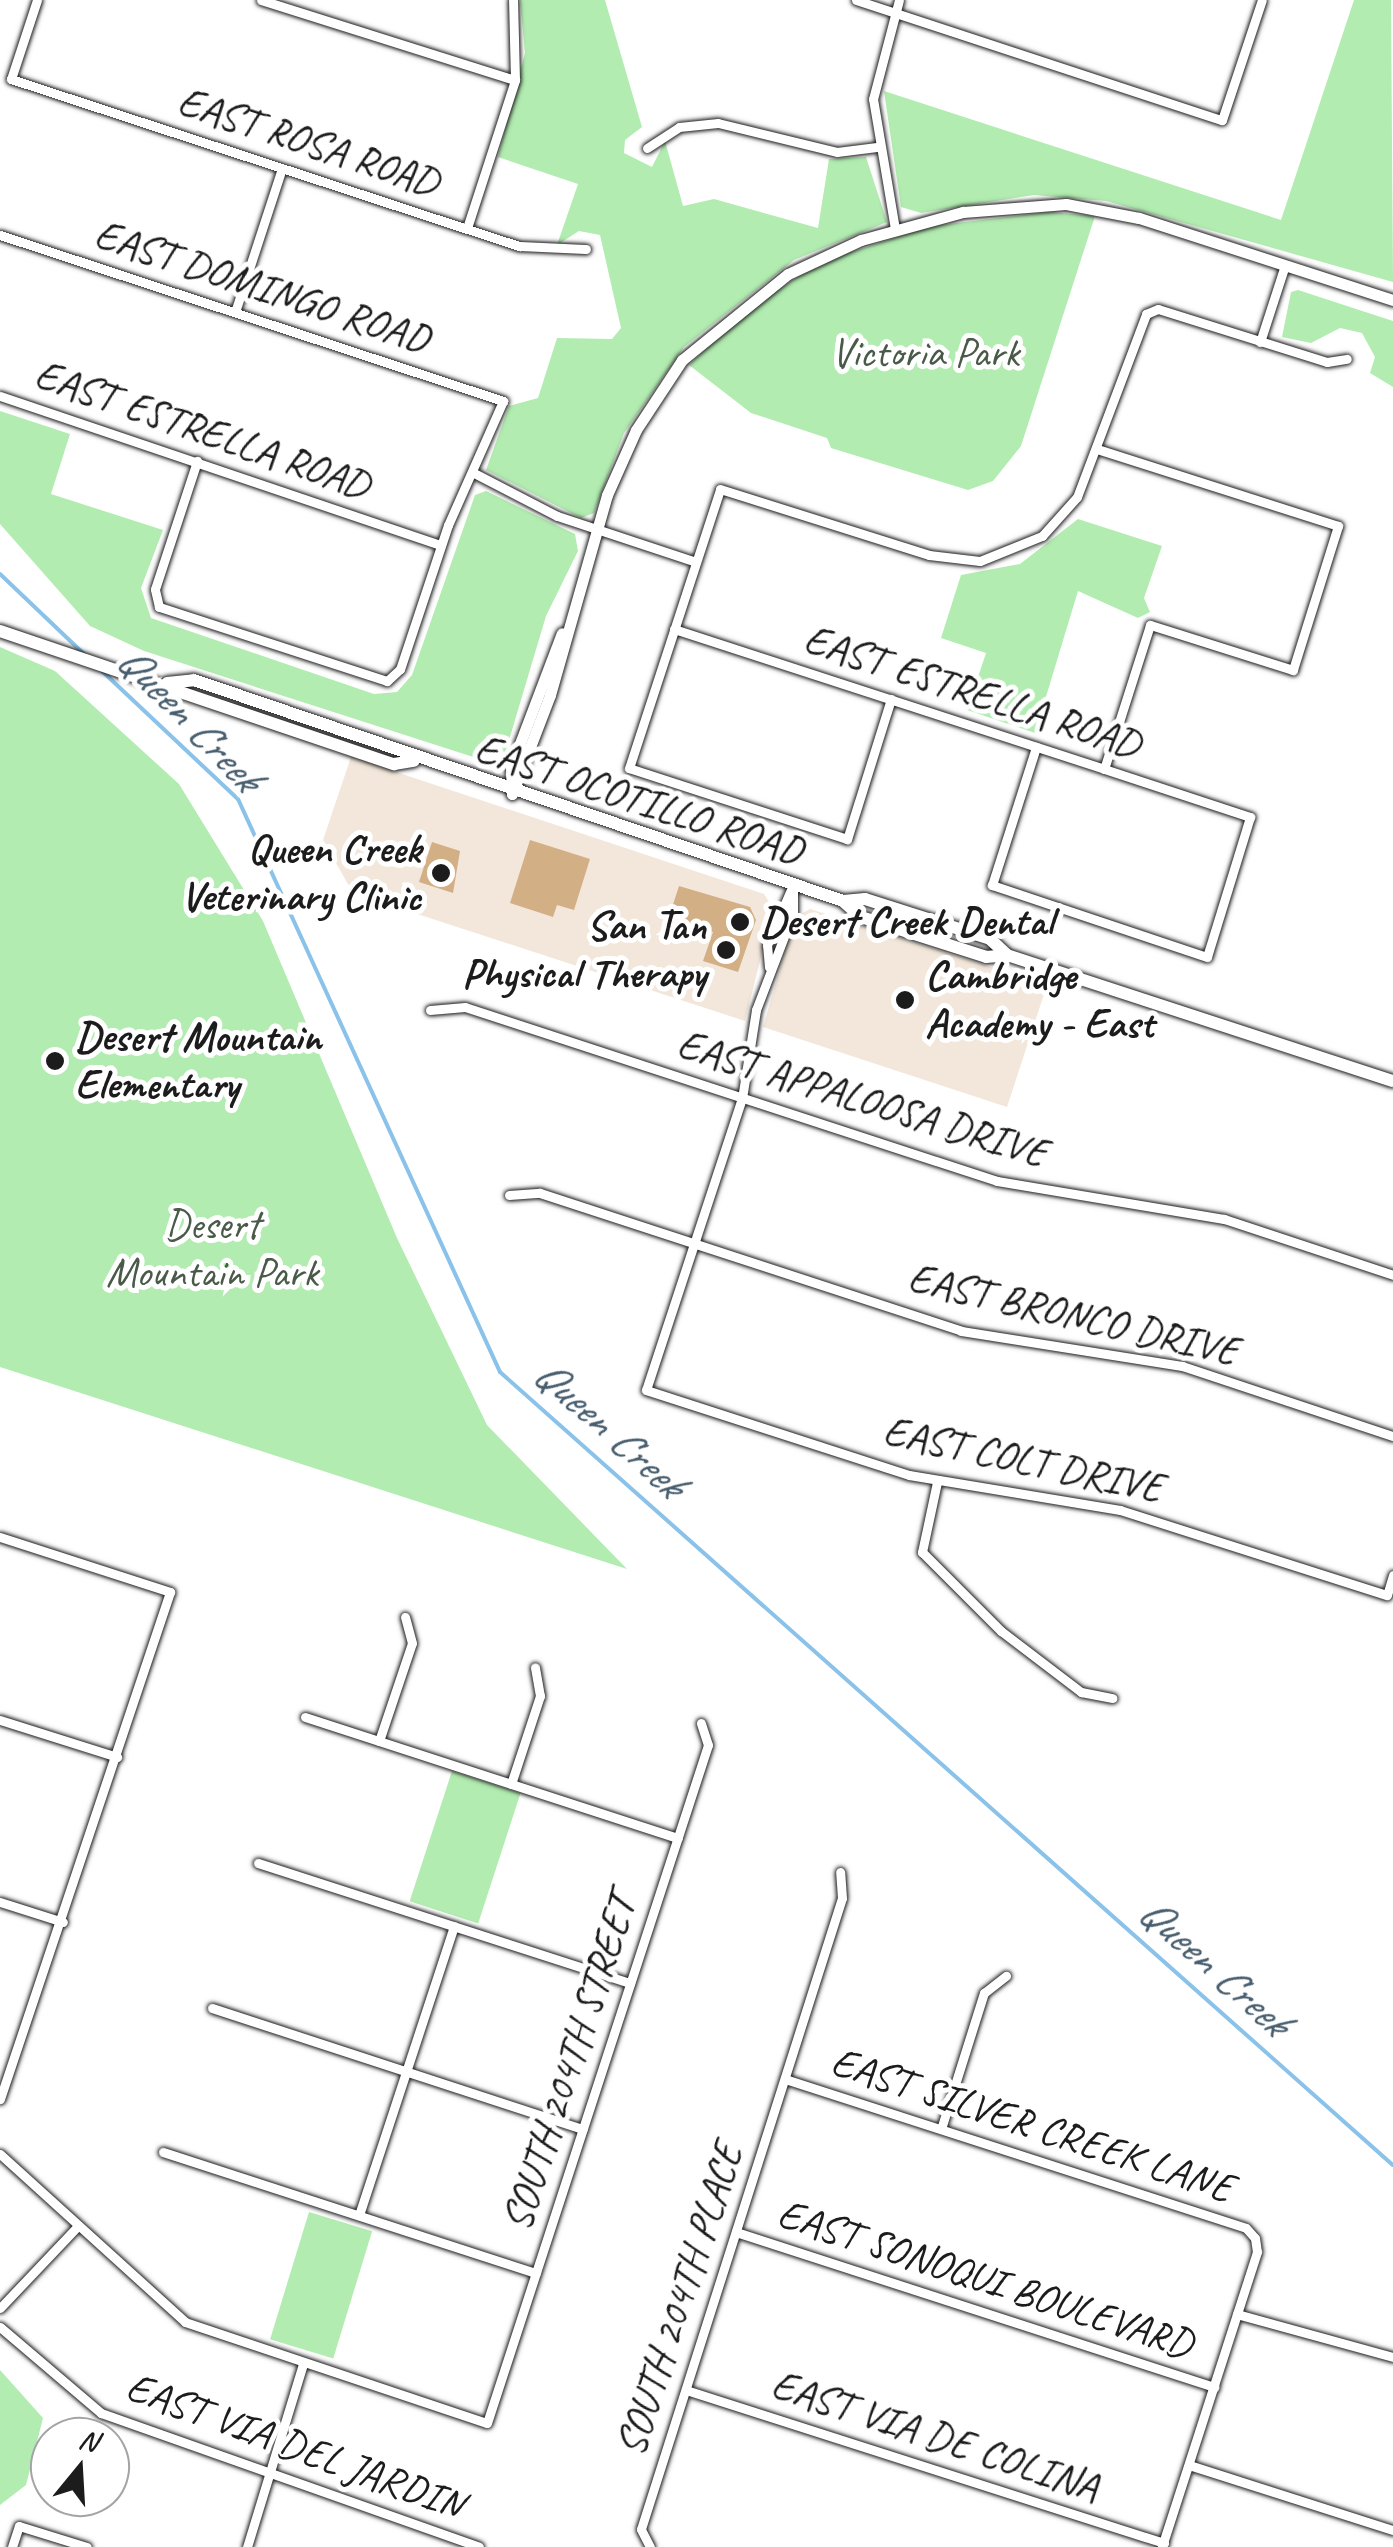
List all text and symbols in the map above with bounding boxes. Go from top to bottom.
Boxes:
street label: EAST ROSA ROAD [170,76,446,208]
street label: EAST DOMINGO ROAD [89,209,435,365]
park label: Victoria Park [830,328,1020,378]
street label: EAST ESTRELLA ROAD [29,349,375,511]
street label: EAST ESTRELLA ROAD [798,614,1146,770]
water label: Queen Creek [106,634,272,802]
street label: EAST OCOTILLO ROAD [468,723,810,877]
place label: Queen Creek Veterinary Clinic [179,824,421,922]
marker: Queen Creek Veterinary Clinic [430,862,452,884]
place label: Desert Creek Dental [760,897,1053,947]
place label: San Tan Physical Therapy [462,901,706,999]
marker: Desert Creek Dental [729,911,751,933]
marker: San Tan Physical Therapy [715,939,737,961]
place label: Cambridge Academy - East [925,951,1153,1050]
marker: Cambridge Academy - East [894,989,916,1011]
place label: Desert Mountain Elementary [75,1012,322,1110]
street label: EAST APPALOOSA DRIVE [670,1019,1054,1179]
marker: Desert Mountain Elementary [44,1050,66,1072]
park label: Desert Mountain Park [105,1200,319,1298]
street label: EAST BRONCO DRIVE [904,1253,1242,1377]
water label: Queen Creek [523,1347,695,1509]
street label: EAST COLT DRIVE [879,1406,1167,1514]
water label: Queen Creek [1128,1885,1300,2047]
street label: SOUTH 204TH STREET [492,1889,648,2237]
street label: EAST SILVER CREEK LANE [824,2036,1240,2214]
street label: SOUTH 204TH PLACE [606,2137,754,2463]
street label: EAST SONOQUI BOULEVARD [769,2188,1201,2370]
street label: EAST VIA DE COLINA [767,2360,1103,2512]
street label: EAST VIA DEL JARDIN [119,2361,471,2531]
north arrow [30,2417,130,2517]
text: N [75,2421,102,2459]

